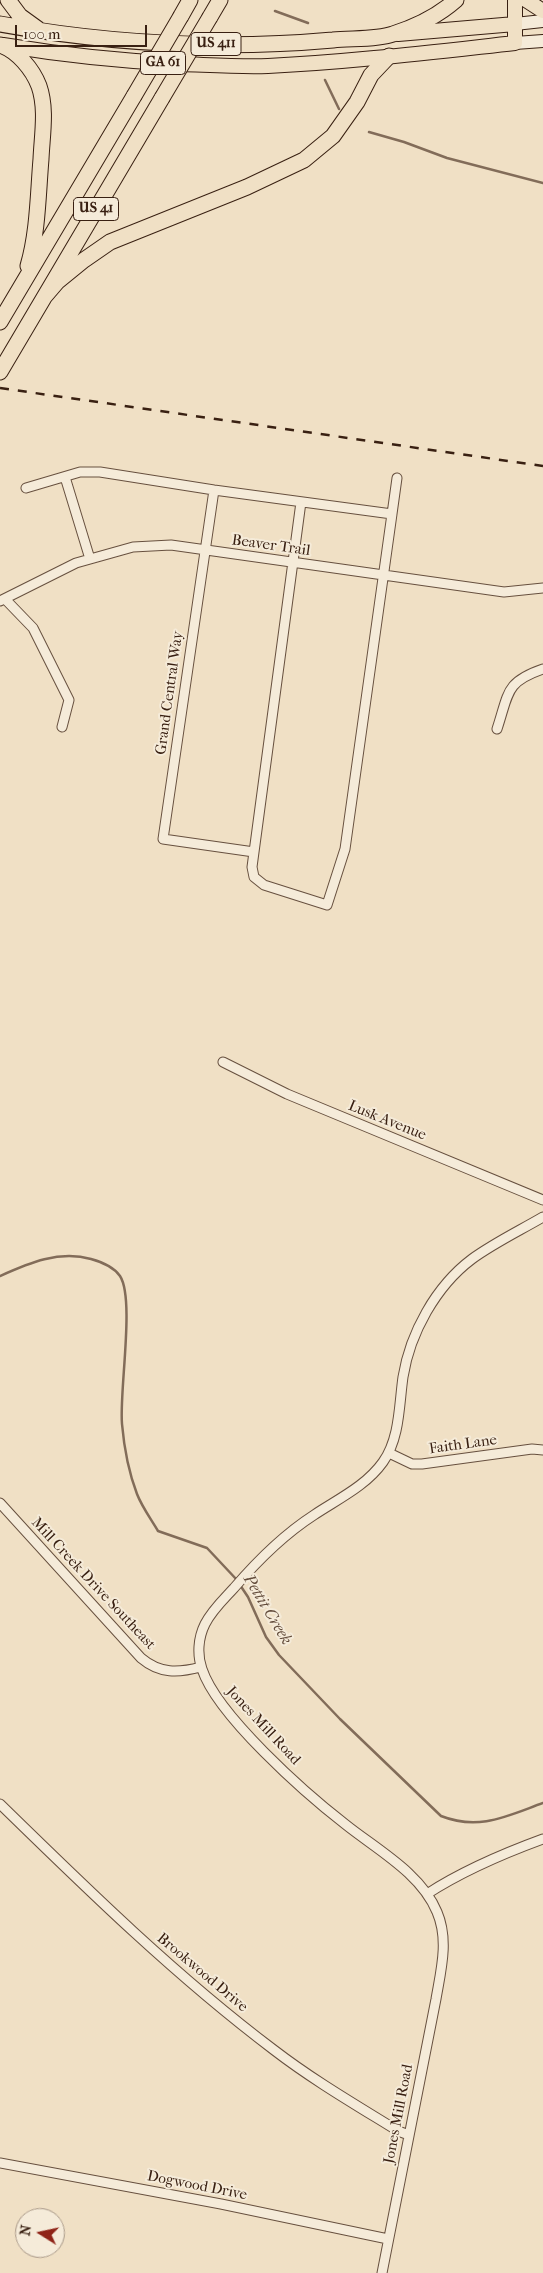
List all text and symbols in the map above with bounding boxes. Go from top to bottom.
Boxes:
scale bar [18,15,150,47]
text: 100 m [23,25,61,43]
road number: US 411 [191,33,241,56]
road number: GA 61 [140,52,186,74]
road number: US 41 [74,198,118,220]
street label: Beaver Trail [231,532,311,560]
street label: Grand Central Way [152,630,188,756]
street label: Lusk Avenue [345,1097,429,1145]
street label: Faith Lane [428,1431,498,1459]
street label: Mill Creek Drive Southeast [27,1514,159,1654]
water label: Pettit Creek [238,1571,296,1649]
street label: Jones Mill Road [222,1683,304,1769]
street label: Brookwood Drive [153,1930,251,2016]
street label: Jones Mill Road [381,2063,417,2165]
street label: Dogwood Drive [145,2167,249,2205]
north arrow [15,2208,65,2258]
text: N [16,2224,35,2237]

